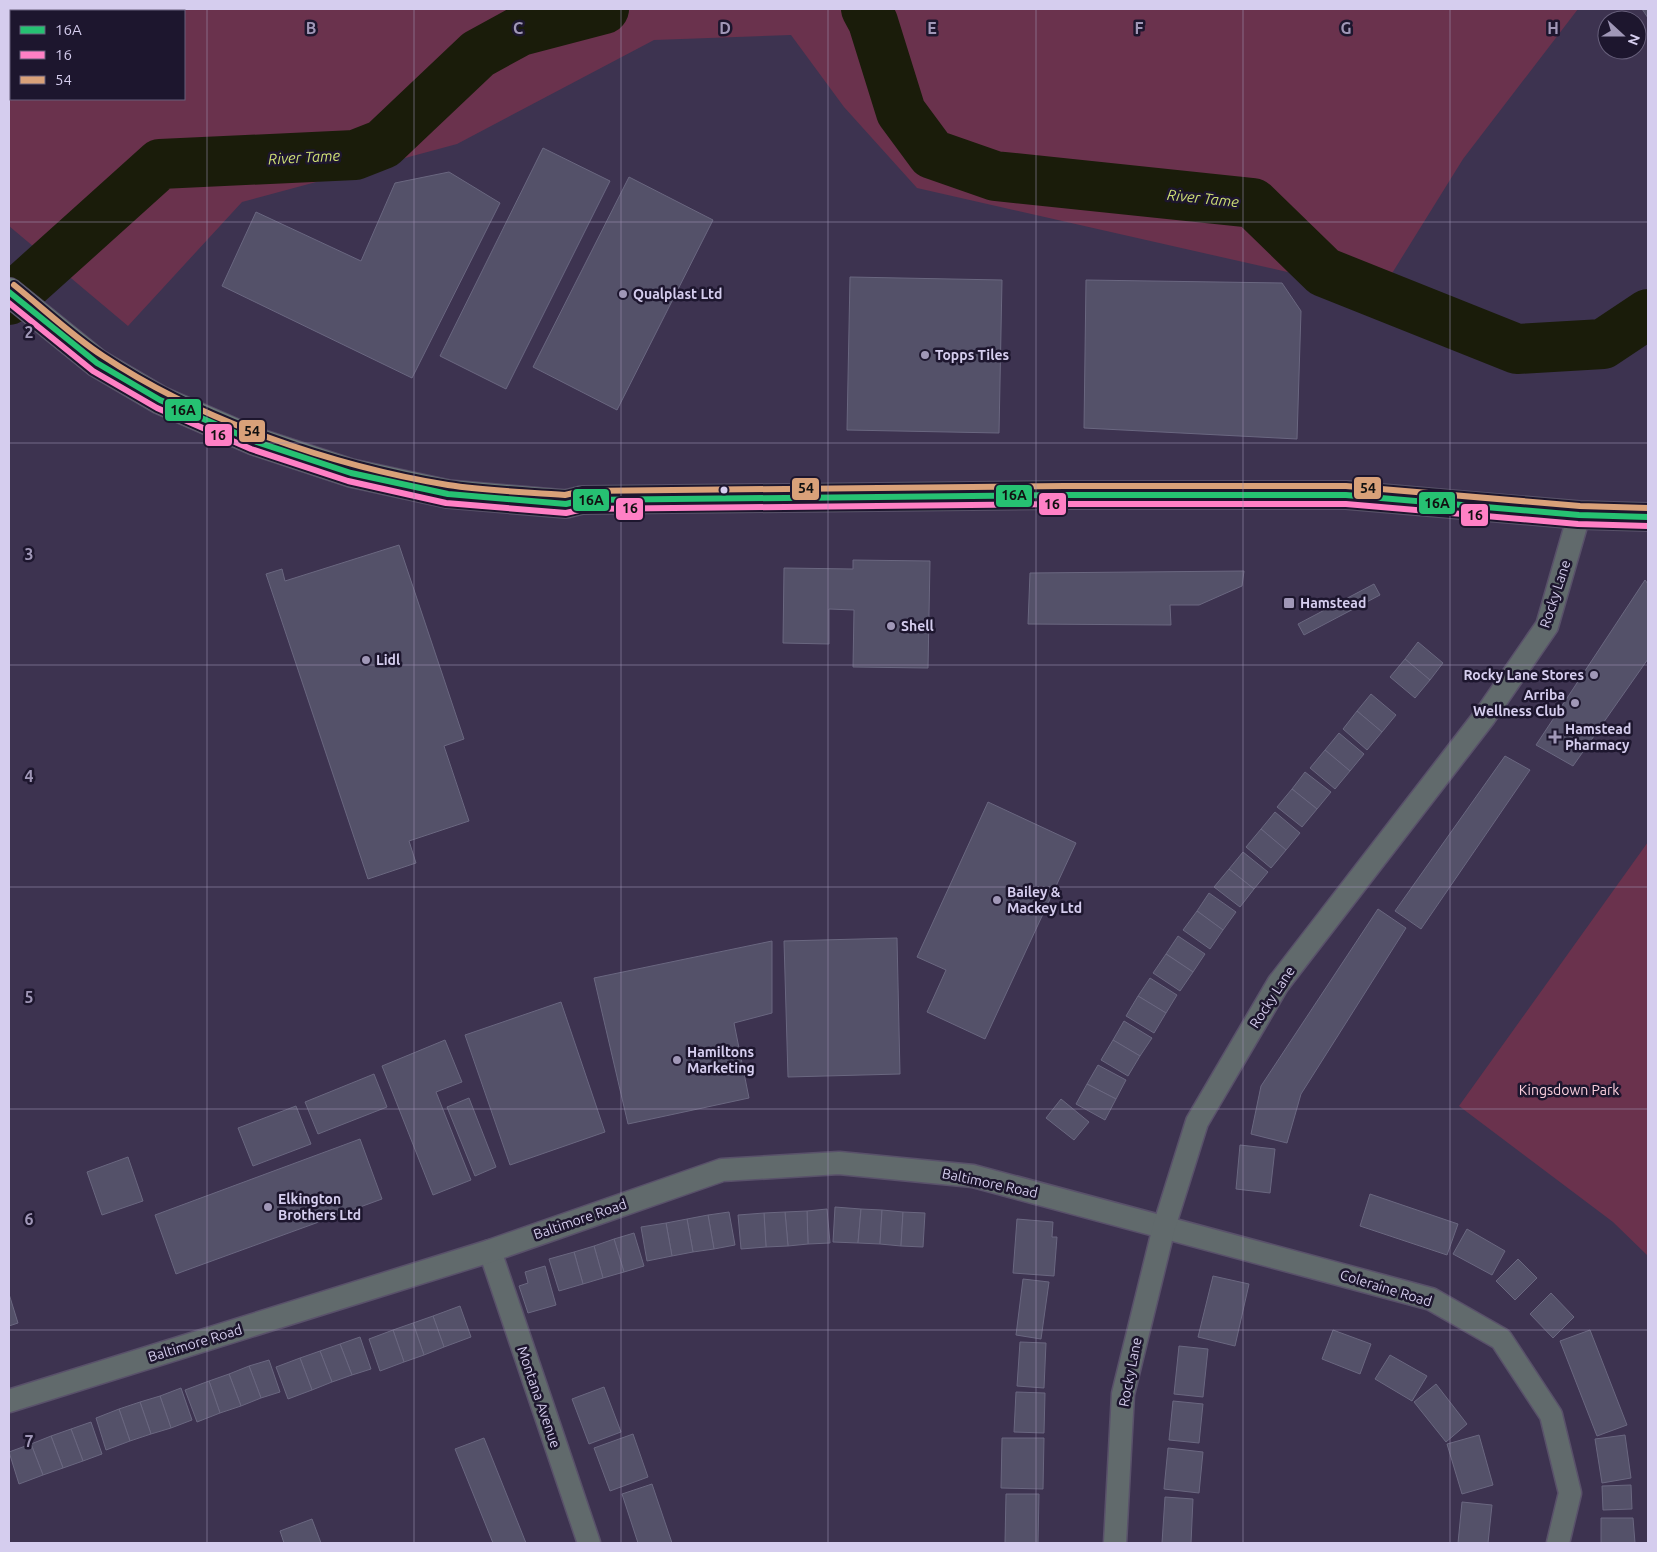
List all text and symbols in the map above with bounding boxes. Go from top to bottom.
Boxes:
legend [10,10,185,100]
north arrow [1597,10,1647,60]
text: B [306,19,316,37]
text: C [513,19,523,37]
text: D [719,19,731,37]
text: E [927,19,937,37]
text: F [1135,19,1144,37]
text: G [1340,19,1352,37]
text: H [1547,19,1559,37]
text: 16A [55,21,82,38]
text: N [1625,32,1643,47]
text: 16 [55,46,72,63]
text: 54 [55,71,72,88]
water label: River Tame [268,147,341,167]
water label: River Tame [1166,186,1240,210]
place label: Qualplast Ltd [633,286,722,302]
marker: Qualplast Ltd [617,288,629,300]
text: 2 [24,323,34,341]
place label: Topps Tiles [935,347,1010,363]
marker: Topps Tiles [919,349,931,361]
line badge: 16A [164,398,202,422]
text: 16A [170,402,196,418]
line badge: 54 [238,419,266,443]
line badge: 16 [204,423,233,447]
text: 54 [244,423,260,439]
text: 16 [210,427,226,443]
line badge: 54 [1353,476,1382,500]
line badge: 54 [791,477,820,501]
text: 54 [798,480,814,496]
text: 54 [1360,480,1376,496]
line badge: 16A [995,484,1033,508]
unlabelled marker [719,485,729,495]
text: 16A [1001,487,1027,503]
line badge: 16A [572,488,610,512]
line badge: 16A [1418,491,1456,515]
text: 16A [578,492,604,508]
line badge: 16 [1038,492,1067,516]
text: 16A [1424,495,1450,511]
text: 16 [1044,496,1060,512]
line badge: 16 [615,497,644,521]
text: 16 [622,500,638,516]
line badge: 16 [1460,503,1489,527]
text: 16 [1467,507,1483,523]
text: 3 [24,545,34,563]
street label: Rocky Lane [1536,558,1574,630]
place label: Hamstead [1300,595,1366,611]
marker: Hamstead [1282,596,1296,610]
place label: Shell [901,618,934,634]
marker: Shell [885,620,897,632]
place label: Lidl [376,652,400,668]
marker: Lidl [360,654,372,666]
place label: Rocky Lane Stores [1463,667,1584,683]
marker: Rocky Lane Stores [1588,669,1600,681]
place label: Arriba Wellness Club [1473,687,1565,719]
marker: Arriba Wellness Club [1569,697,1581,709]
place label: Hamstead Pharmacy [1565,721,1631,753]
marker: Hamstead Pharmacy [1549,731,1561,743]
text: 4 [24,767,34,785]
place label: Bailey & Mackey Ltd [1007,884,1082,916]
marker: Bailey & Mackey Ltd [991,894,1003,906]
street label: Rocky Lane [1246,963,1298,1031]
text: 5 [24,988,34,1006]
place label: Hamiltons Marketing [687,1044,755,1076]
marker: Hamiltons Marketing [671,1054,683,1066]
park label: Kingsdown Park [1519,1082,1619,1098]
street label: Baltimore Road [941,1165,1039,1201]
place label: Elkington Brothers Ltd [278,1191,361,1223]
street label: Baltimore Road [531,1196,629,1242]
marker: Elkington Brothers Ltd [262,1201,274,1213]
text: 6 [24,1210,34,1228]
street label: Coleraine Road [1338,1266,1434,1310]
street label: Baltimore Road [146,1321,244,1365]
street label: Rocky Lane [1115,1336,1145,1408]
street label: Montana Avenue [514,1344,564,1450]
text: 7 [24,1432,34,1450]

